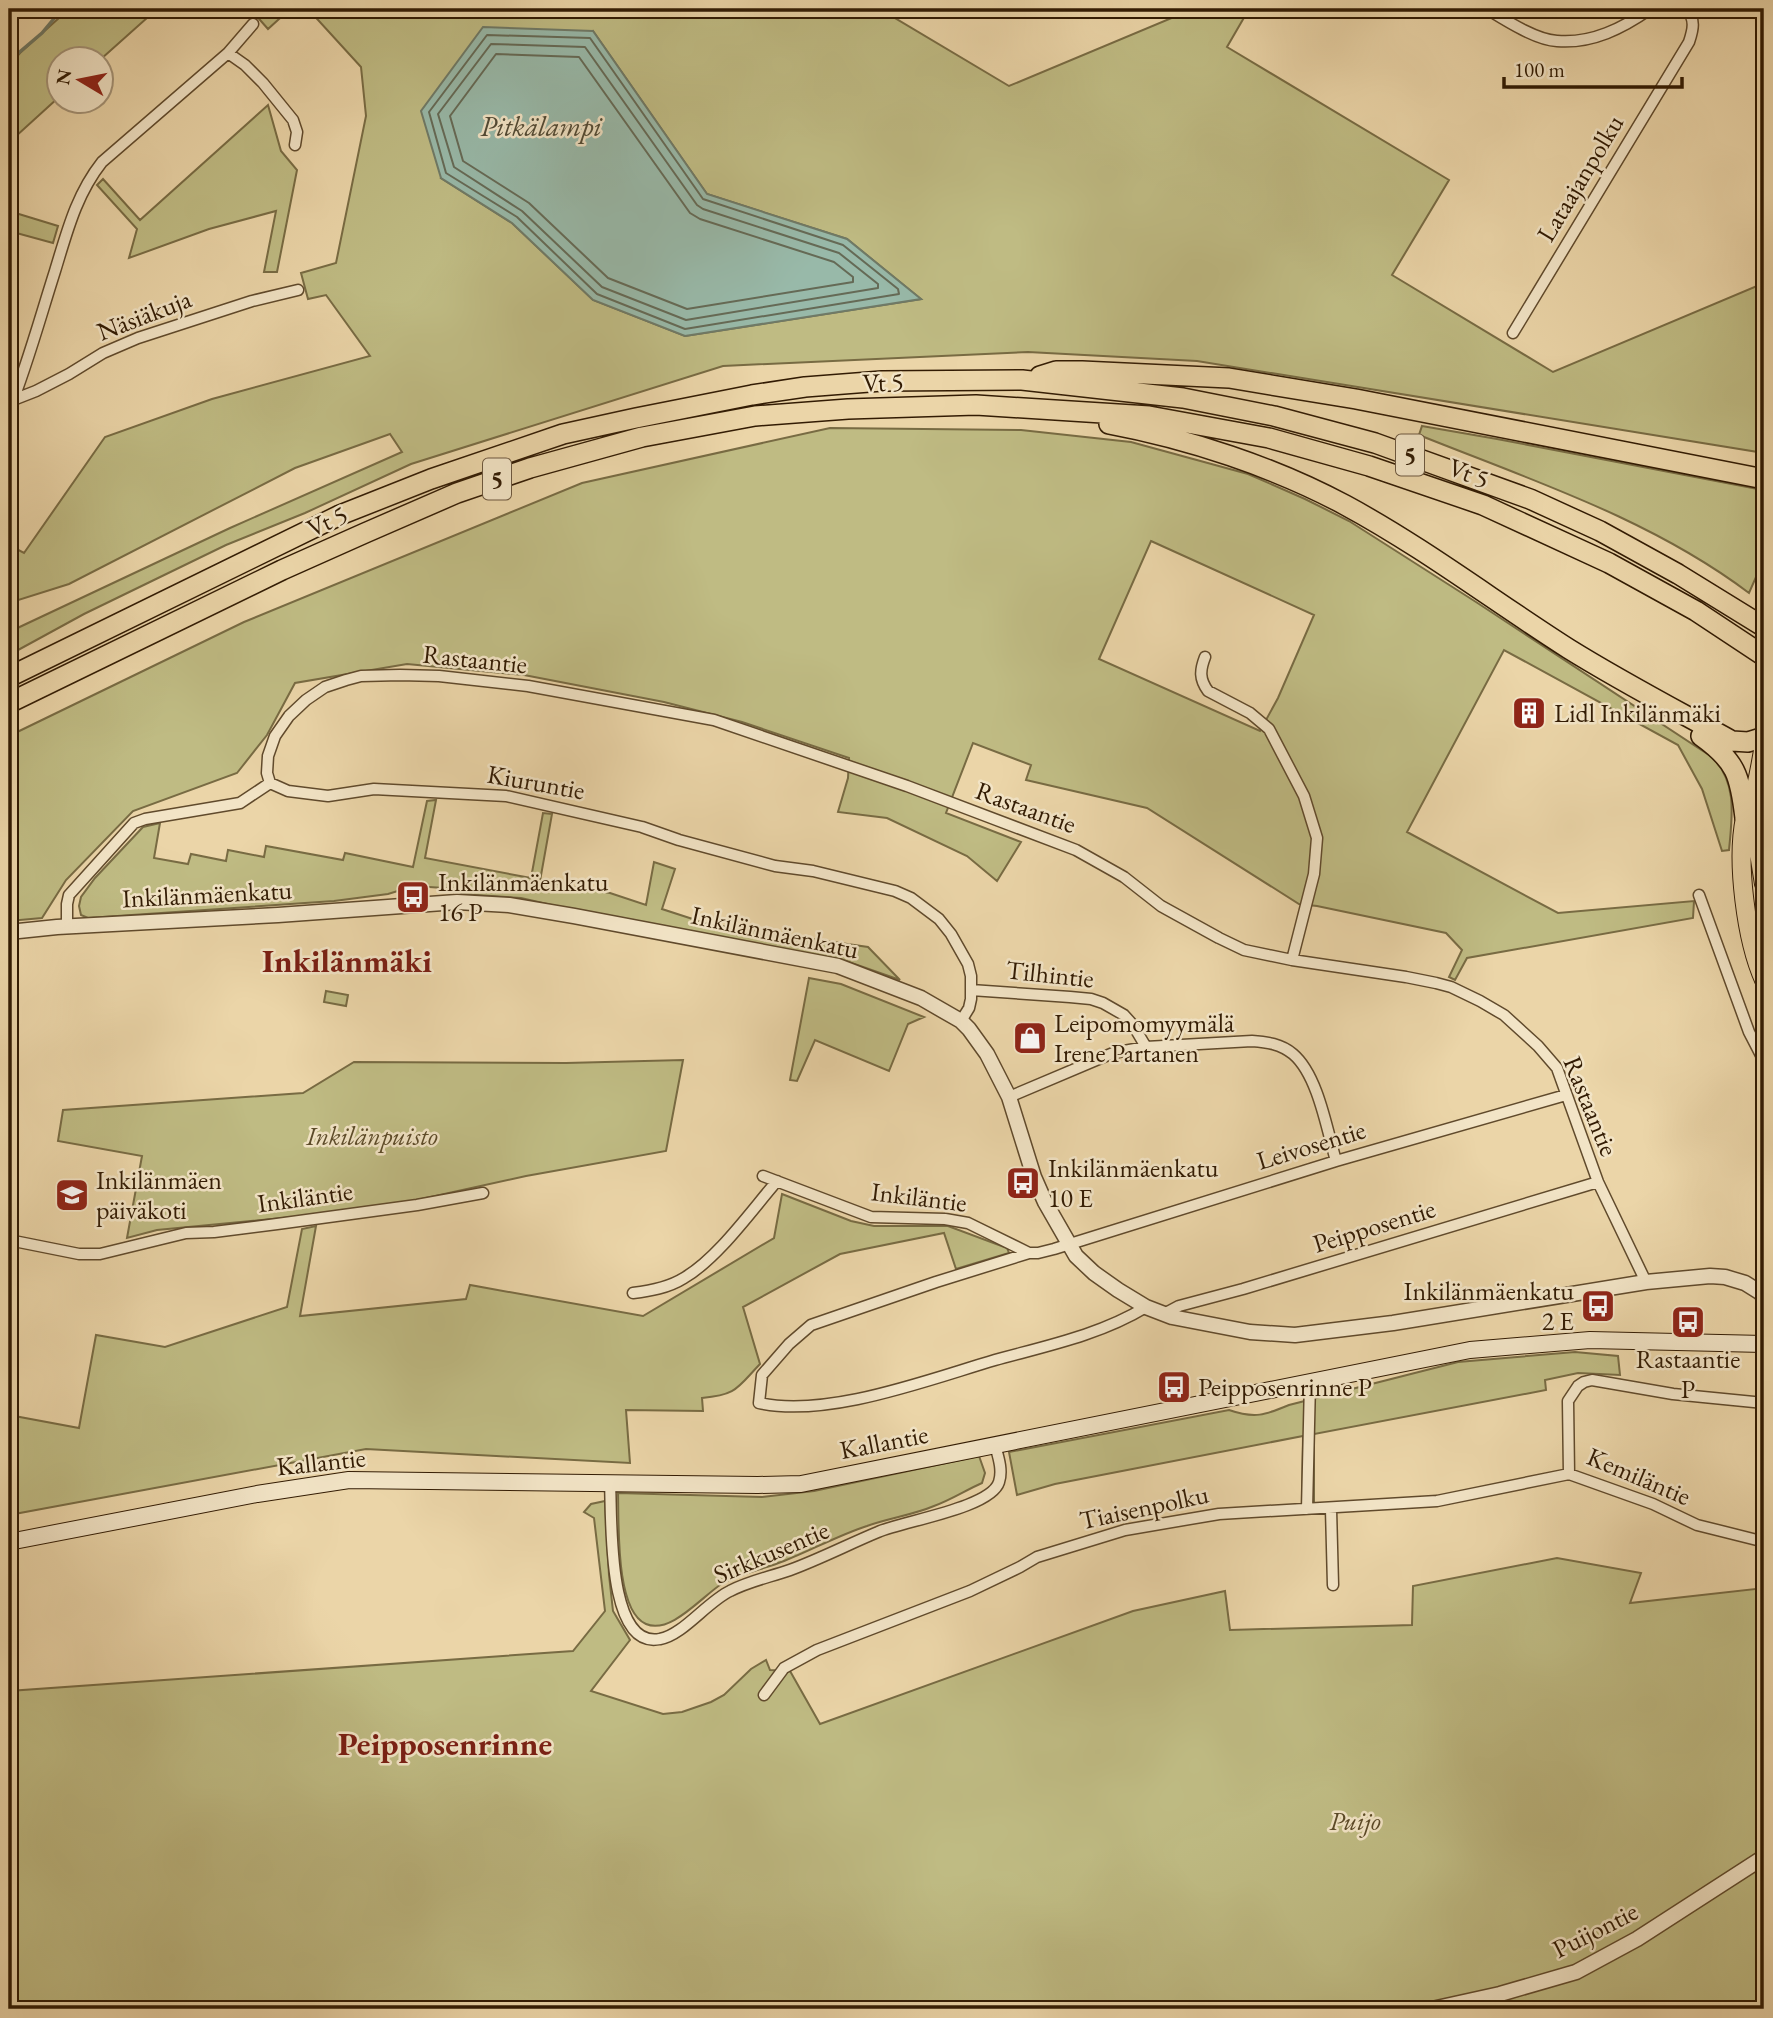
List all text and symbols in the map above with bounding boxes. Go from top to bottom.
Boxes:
north arrow [46,46,116,116]
scale bar [1504,46,1682,90]
text: 100 m [1514,56,1565,83]
text: N [50,67,78,87]
water label: Pitkälampi [480,108,603,144]
street label: Lataajanpolku [1529,108,1631,248]
street label: Näsiäkuja [92,281,197,348]
street label: Vt 5 [862,364,904,400]
road number: 5 [1396,434,1424,476]
street label: Vt 5 [1444,450,1494,496]
road number: 5 [483,458,511,500]
street label: Vt 5 [301,497,353,545]
street label: Rastaantie [421,637,529,681]
building icon: Lidl Inkilänmäki [1510,694,1548,732]
place label: Lidl Inkilänmäki [1554,696,1721,730]
street label: Kiuruntie [485,757,587,807]
street label: Rastaantie [971,773,1081,841]
place label: Inkilänmäenkatu 16 P [438,865,609,929]
street label: Inkilänmäenkatu [121,873,293,915]
bus stop icon: Inkilänmäenkatu 16 P [394,878,432,916]
street label: Inkilänmäenkatu [688,898,862,966]
district label: Inkilänmäki [262,939,432,982]
street label: Tilhintie [1004,952,1096,996]
place label: Leipomomyymälä Irene Partanen [1054,1006,1235,1070]
shop icon: Leipomomyymälä Irene Partanen [1011,1019,1049,1057]
street label: Rastaantie [1556,1051,1626,1161]
street label: Leivosentie [1252,1112,1370,1178]
park label: Inkilänpuisto [305,1119,438,1153]
place label: Inkilänmäenkatu 10 E [1048,1151,1219,1215]
place label: Inkilänmäen päiväkoti [96,1163,222,1227]
bus stop icon: Inkilänmäenkatu 10 E [1004,1164,1042,1202]
street label: Inkiläntie [255,1173,355,1221]
street label: Inkiläntie [869,1174,969,1220]
school or university icon: Inkilänmäen päiväkoti [53,1176,91,1214]
street label: Peipposentie [1309,1191,1439,1261]
place label: Inkilänmäenkatu 2 E [1404,1274,1574,1338]
bus stop icon: Inkilänmäenkatu 2 E [1579,1287,1617,1325]
bus stop icon: Rastaantie P [1669,1303,1707,1341]
place label: Rastaantie P [1636,1342,1740,1406]
bus stop icon: Peipposenrinne P [1155,1368,1193,1406]
place label: Peipposenrinne P [1198,1370,1372,1404]
street label: Kallantie [837,1417,931,1467]
street label: Kemiläntie [1582,1439,1696,1513]
street label: Kallantie [275,1440,367,1484]
street label: Tiaisenpolku [1076,1477,1212,1537]
street label: Sirkkusentie [708,1512,834,1592]
district label: Peipposenrinne [338,1722,552,1765]
park label: Puijo [1329,1804,1381,1838]
street label: Puijontie [1546,1894,1644,1966]

